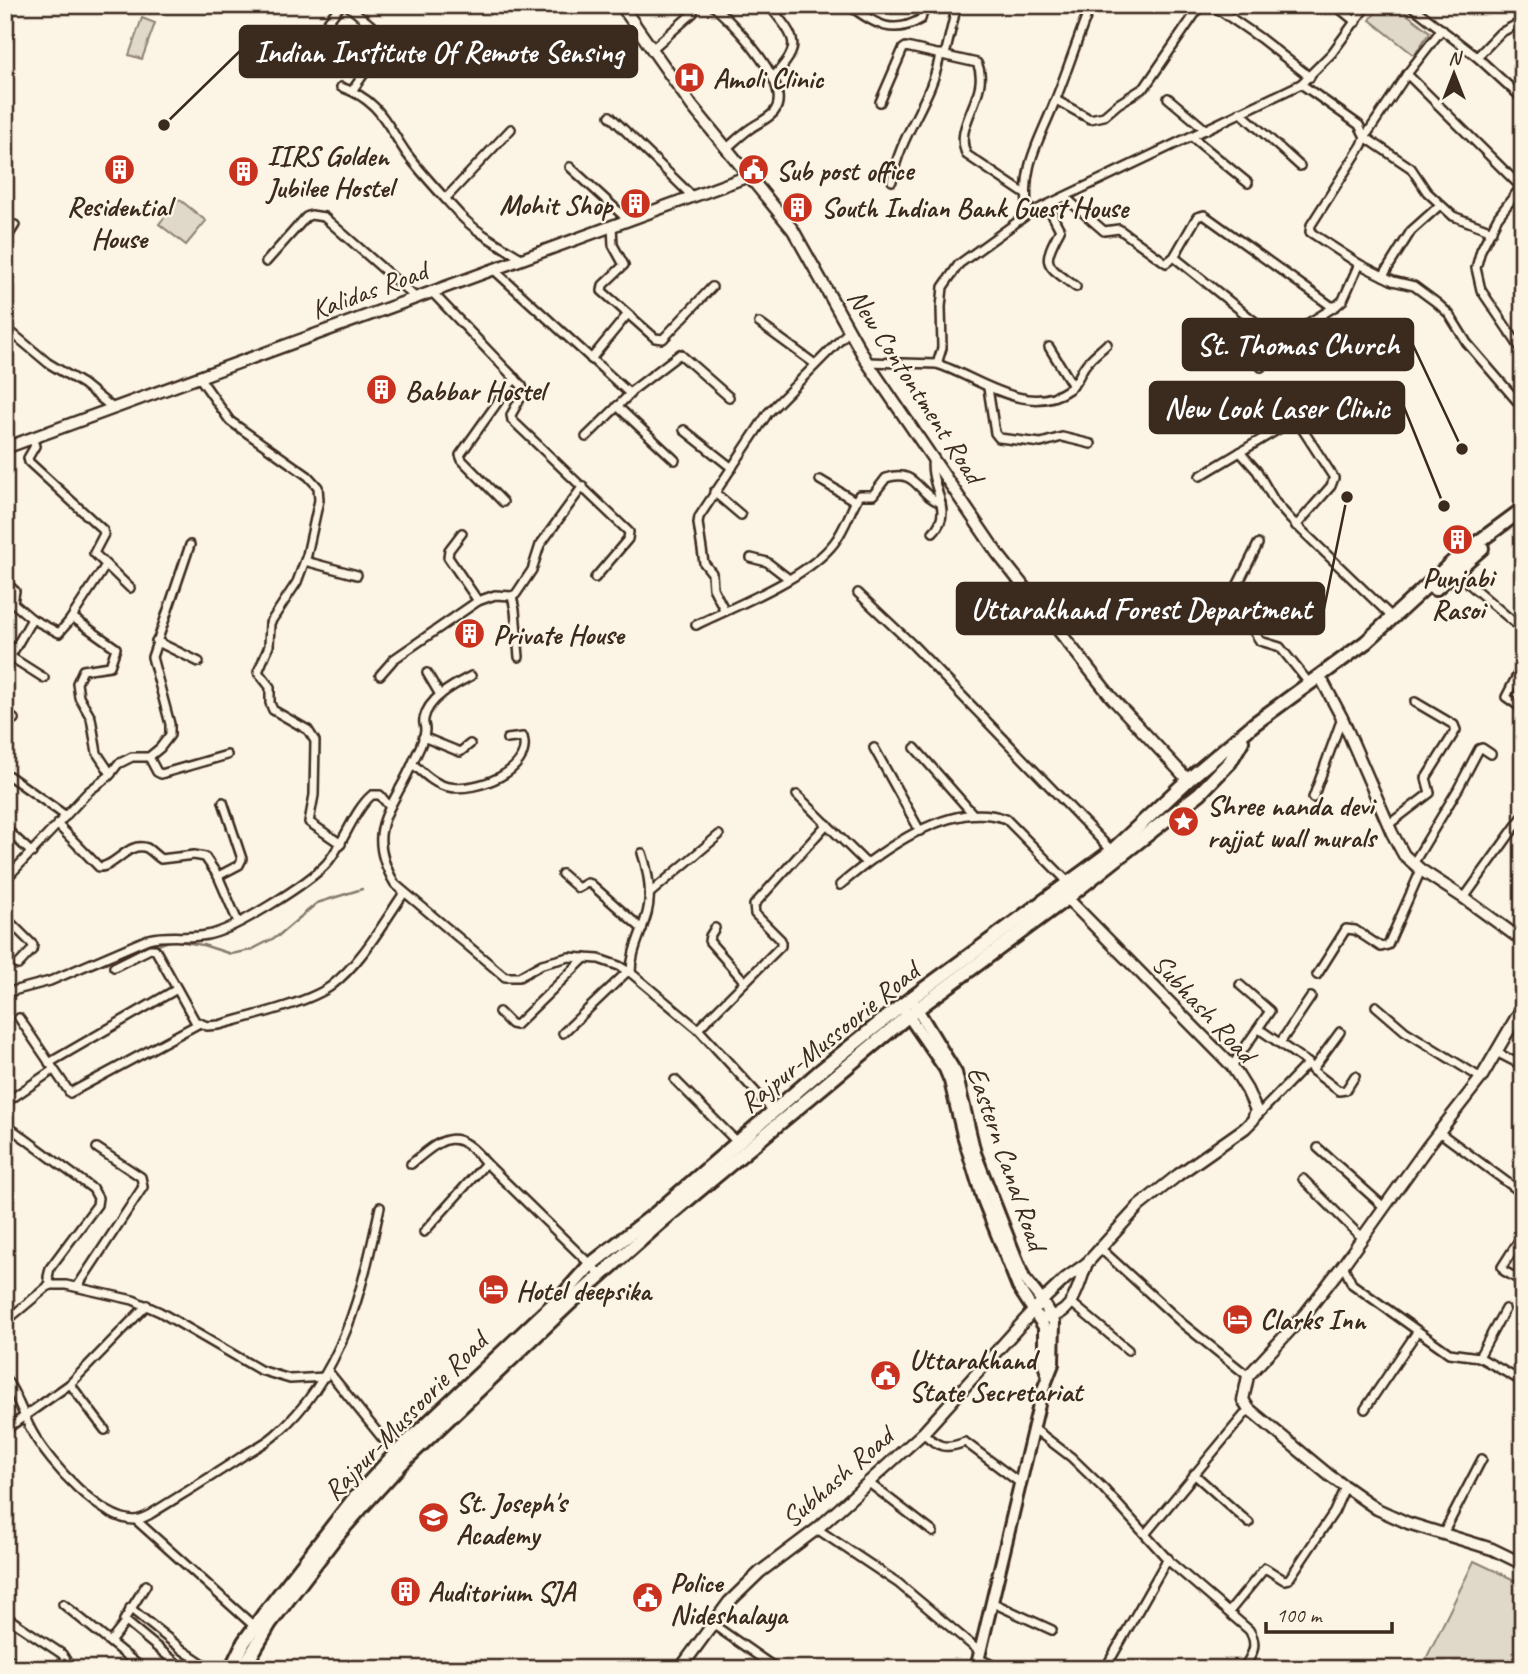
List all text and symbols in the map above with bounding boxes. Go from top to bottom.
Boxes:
callout: Indian Institute Of Remote Sensing [240,26,637,77]
text: Indian Institute Of Remote Sensing [255,33,626,71]
north arrow [1420,38,1490,108]
text: N [1448,46,1463,70]
hospital icon: Amoli Clinic [673,61,707,95]
place label: Amoli Clinic [713,61,825,96]
place label: IIRS Golden Jubilee Hostel [265,138,398,205]
building icon: Residential House [102,152,136,186]
public building icon: Sub post office [736,153,770,187]
place label: Sub post office [776,153,916,188]
building icon: IIRS Golden Jubilee Hostel [227,154,261,188]
place label: Mohit Shop [499,187,614,222]
building icon: Mohit Shop [618,187,652,221]
place label: Residential House [67,189,176,256]
building icon: South Indian Bank Guest House [781,190,815,224]
place label: South Indian Bank Guest House [821,190,1131,225]
street label: Kalidas Road [306,252,435,327]
street label: New Contontment Road [840,282,994,493]
callout: St. Thomas Church [1183,319,1413,370]
text: St. Thomas Church [1197,326,1401,364]
building icon: Babbar Hostel [365,373,399,407]
place label: Babbar Hostel [405,373,550,408]
callout: New Look Laser Clinic [1150,382,1404,433]
text: New Look Laser Clinic [1164,389,1392,427]
building icon: Punjabi Rasoi [1441,523,1475,557]
place label: Punjabi Rasoi [1423,560,1497,627]
callout: Uttarakhand Forest Department [957,583,1324,634]
text: Uttarakhand Forest Department [971,590,1315,628]
building icon: Private House [453,617,487,651]
place label: Private House [493,617,626,652]
place label: Shree nanda devi rajjat wall murals [1207,788,1379,855]
place icon: Shree nanda devi rajjat wall murals [1167,804,1201,838]
street label: Subhash Road [1145,946,1266,1073]
street label: Rajpur-Mussoorie Road [732,951,929,1120]
street label: Eastern Canal Road [959,1062,1056,1258]
hotel icon: Hotel deepsika [476,1273,510,1307]
place label: Hotel deepsika [516,1273,653,1308]
hotel icon: Clarks Inn [1220,1302,1254,1336]
place label: Clarks Inn [1260,1302,1367,1337]
street label: Rajpur-Mussoorie Road [316,1321,497,1508]
place label: Uttarakhand State Secretariat [909,1342,1085,1409]
public building icon: Uttarakhand State Secretariat [869,1358,903,1392]
street label: Subhash Road [774,1416,903,1535]
place label: St. Joseph's Academy [456,1485,570,1552]
school or university icon: St. Joseph's Academy [416,1501,450,1535]
place label: Police Nideshalaya [670,1565,790,1633]
building icon: Auditorium SJA [388,1574,422,1608]
place label: Auditorium SJA [428,1574,576,1609]
public building icon: Police Nideshalaya [630,1581,664,1615]
scale bar [1266,1590,1392,1634]
text: 100 m [1276,1602,1323,1628]

